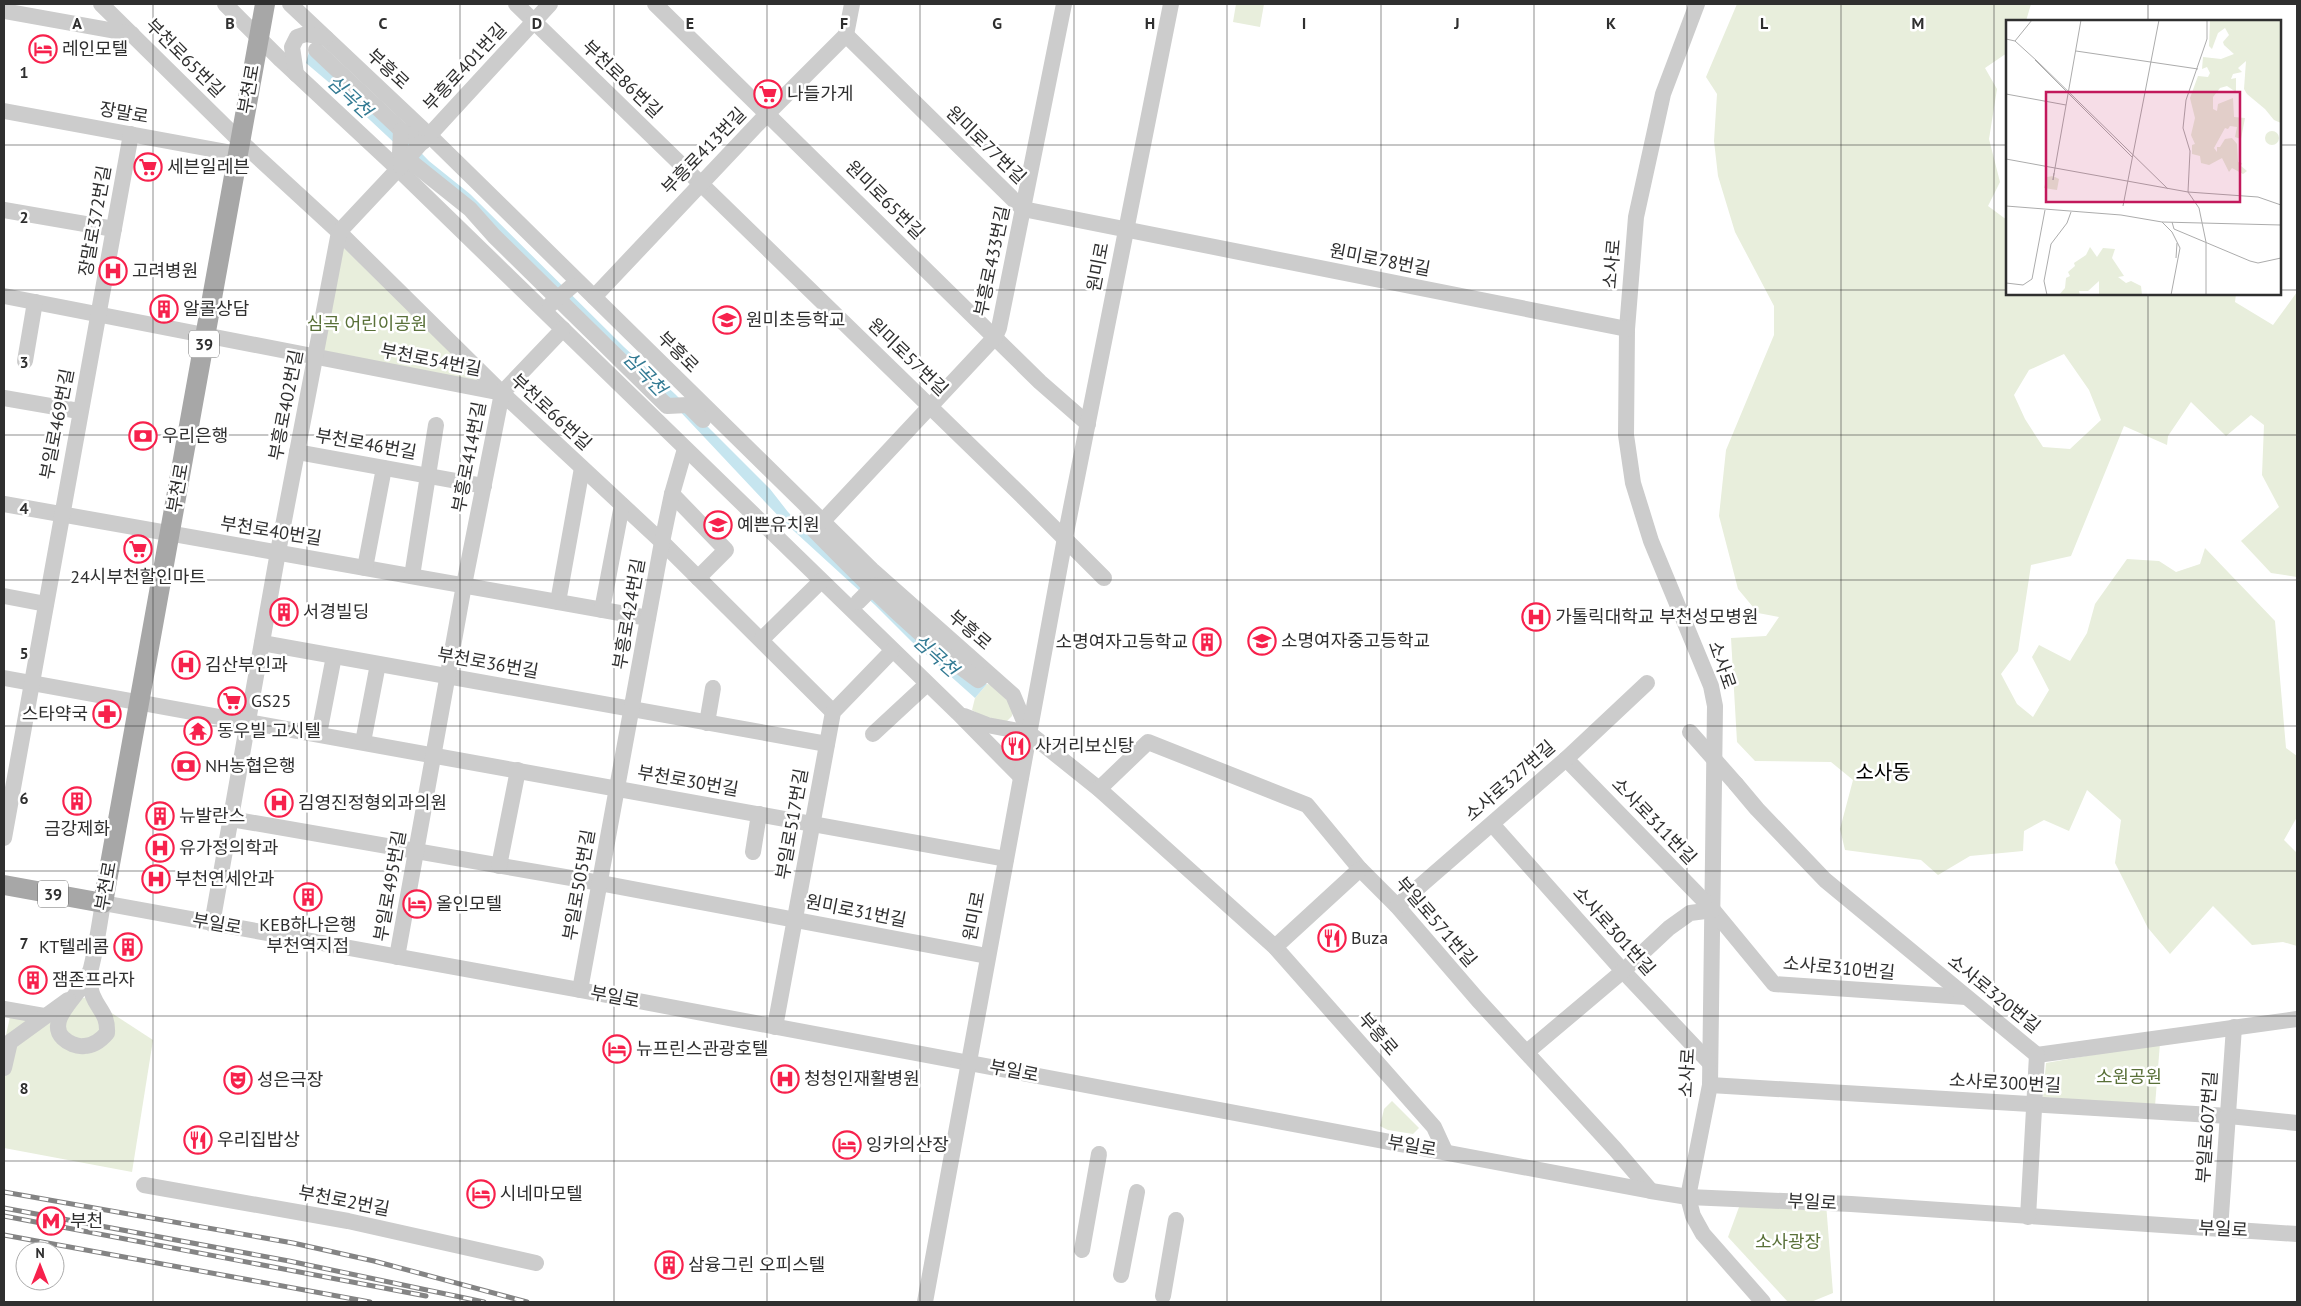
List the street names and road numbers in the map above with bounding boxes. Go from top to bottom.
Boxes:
street label: 부천로65번길 [141,13,230,102]
street label: 부흥로401번길 [418,18,511,116]
street label: 부천로86번길 [578,35,667,122]
street label: 부흥로 [362,43,414,94]
street label: 부천로 [233,62,264,115]
street label: 장말로 [98,97,151,128]
street label: 원미로77번길 [942,101,1031,188]
street label: 부흥로413번길 [656,102,751,199]
street label: 원미로65번길 [841,155,930,244]
street label: 장말로372번길 [73,164,116,278]
street label: 부흥로433번길 [969,204,1014,318]
street label: 원미로78번길 [1328,238,1433,281]
street label: 소사로 [1598,238,1625,290]
street label: 원미로 [1081,240,1114,293]
street label: 원미로57번길 [864,313,953,400]
street label: 부흥로 [653,326,704,377]
road number: 39 [189,330,219,358]
street label: 부천로54번길 [379,338,484,381]
street label: 부흥로402번길 [264,348,308,462]
street label: 부일로469번길 [35,367,79,481]
street label: 부천로66번길 [506,368,597,455]
street label: 부흥로414번길 [447,400,491,514]
street label: 부천로46번길 [314,423,419,464]
street label: 부천로 [162,461,193,514]
street label: 부천로40번길 [219,511,323,550]
street label: 부흥로424번길 [607,557,650,671]
street label: 부흥로 [944,605,997,655]
street label: 소사로 [1704,638,1741,692]
street label: 부천로36번길 [436,642,541,683]
street label: 소사로327번길 [1460,735,1560,826]
street label: 부천로30번길 [636,760,741,801]
street label: 부일로517번길 [770,767,813,881]
street label: 소사로311번길 [1607,772,1702,869]
street label: 부일로505번길 [557,828,600,942]
street label: 부일로495번길 [368,829,411,943]
street label: 부천로 [90,859,121,912]
street label: 부일로571번길 [1391,872,1482,972]
road number: 39 [38,881,68,908]
street label: 소사로301번길 [1568,881,1660,980]
street label: 원미로31번길 [804,889,909,932]
street label: 원미로 [957,889,990,942]
street label: 부일로 [191,908,244,939]
street label: 소사로320번길 [1943,949,2045,1038]
street label: 소사로310번길 [1782,951,1896,984]
street label: 부일로 [589,980,642,1013]
street label: 부흥로 [1353,1007,1403,1060]
street label: 소사로 [1674,1048,1699,1098]
street label: 부일로 [988,1054,1041,1087]
street label: 소사로300번길 [1948,1068,2062,1097]
street label: 부일로607번길 [2191,1070,2222,1184]
street label: 부일로 [1386,1130,1439,1161]
street label: 부천로2번길 [296,1180,392,1221]
street label: 부일로 [1787,1189,1837,1214]
street label: 부일로 [2198,1216,2248,1241]

